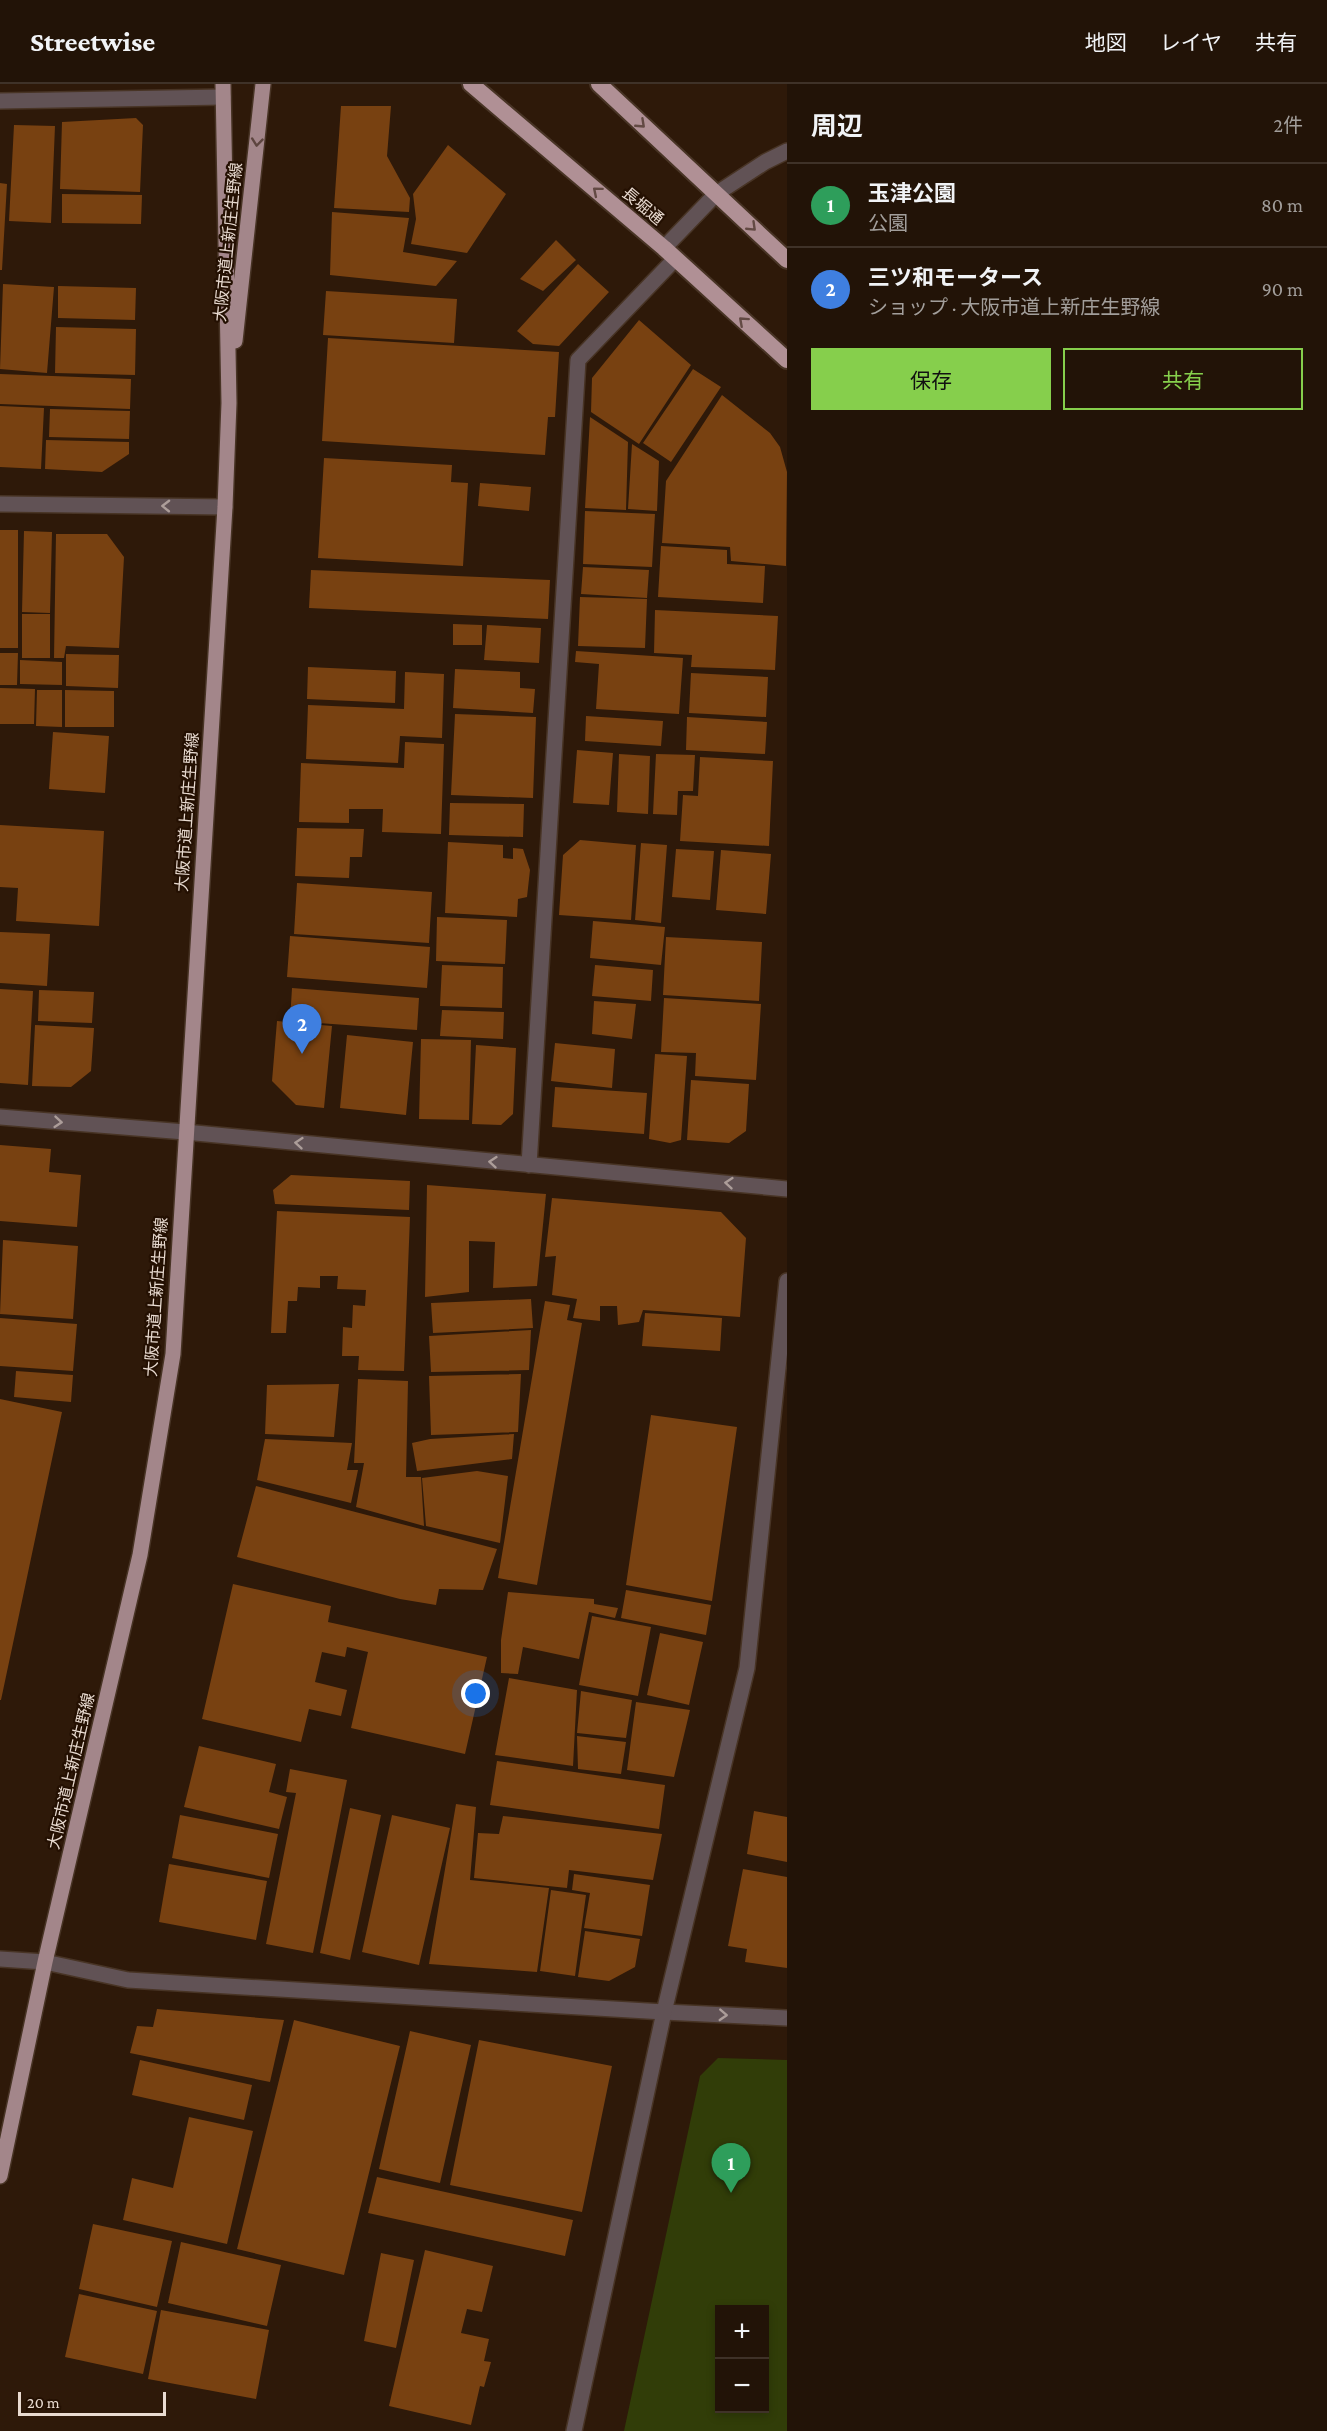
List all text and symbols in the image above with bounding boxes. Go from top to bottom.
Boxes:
text: Streetwise [30,26,155,57]
text: 地図 [1085,31,1127,55]
text: レイヤ [1160,31,1222,55]
text: 共有 [1255,31,1297,55]
text: 周辺 [811,112,863,141]
text: 2件 [1273,114,1303,136]
one-way arrow [635,117,645,128]
one-way arrow [251,138,263,147]
street label: 大阪市道上新庄生野線 [211,162,245,322]
text: 玉津公園 [868,181,956,206]
street label: 長堀通 [619,184,667,228]
one-way arrow [593,188,604,199]
text: 1 [827,194,834,216]
text: 80 m [1261,194,1303,216]
text: 公園 [868,212,908,234]
one-way arrow [745,220,755,231]
text: 三ツ和モータース [868,265,1043,290]
text: 2 [825,278,836,300]
text: 90 m [1262,278,1303,300]
text: ショップ · 大阪市道上新庄生野線 [868,296,1160,318]
one-way arrow [740,317,750,328]
button: 保存 [811,348,1051,410]
button: 共有 [1063,348,1303,410]
one-way arrow [162,500,171,512]
street label: 大阪市道上新庄生野線 [173,732,201,892]
pin: 2 [282,1004,322,1054]
one-way arrow [54,1115,63,1128]
one-way arrow [294,1137,303,1150]
one-way arrow [488,1156,497,1169]
one-way arrow [724,1177,733,1190]
street label: 大阪市道上新庄生野線 [142,1217,170,1377]
your location [461,1679,490,1708]
street label: 大阪市道上新庄生野線 [45,1691,97,1851]
one-way arrow [718,2008,727,2021]
pin: 1 [712,2144,750,2193]
map controls [715,2305,769,2413]
button: + [715,2305,769,2359]
button: − [715,2359,769,2413]
scale bar [18,2389,166,2416]
text: 20 m [27,2394,60,2411]

